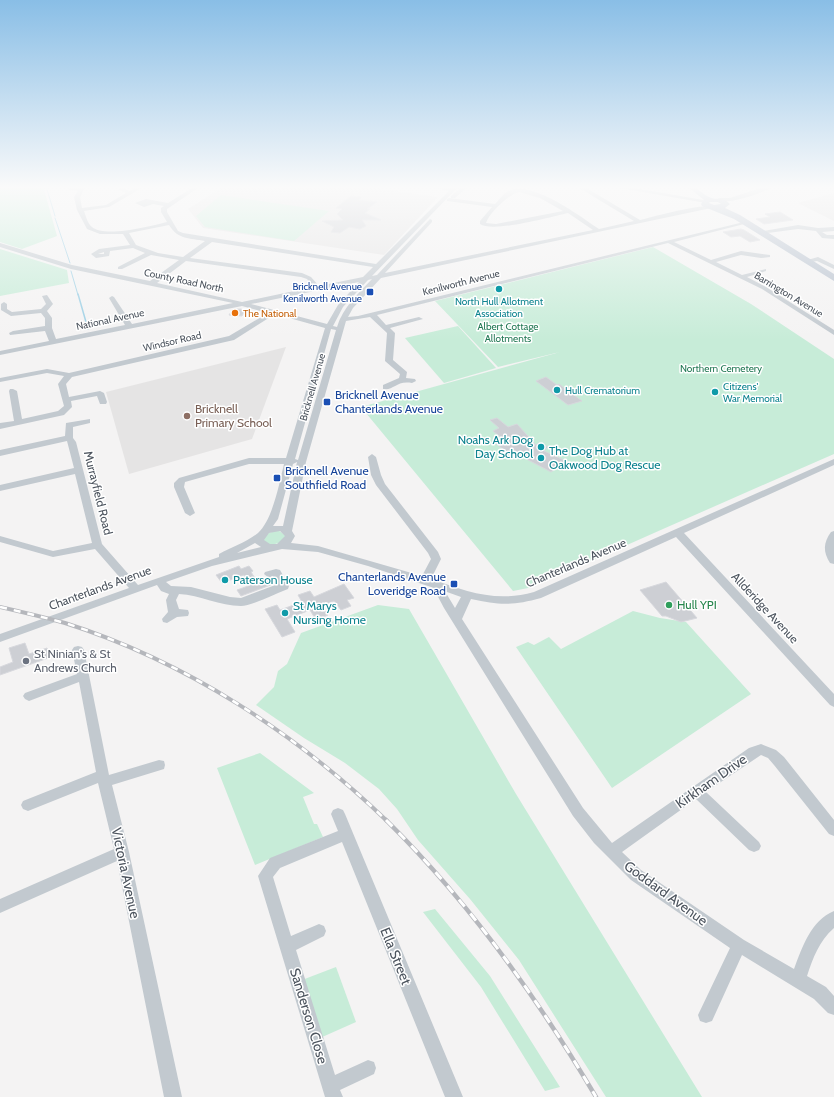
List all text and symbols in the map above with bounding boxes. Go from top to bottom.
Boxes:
street label: County Road North [143,266,225,295]
street label: Kenilworth Avenue [421,267,501,298]
street label: Barrington Avenue [752,269,826,320]
place label: Bricknell Avenue Kenilworth Avenue [283,280,362,305]
marker: North Hull Allotment Association [494,284,504,294]
marker: Bricknell Avenue Kenilworth Avenue [365,287,375,297]
place label: North Hull Allotment Association [455,295,544,320]
street label: National Avenue [75,306,145,333]
place label: The National [243,307,297,320]
marker: The National [230,308,240,318]
park label: Albert Cottage Allotments [478,320,539,345]
street label: Windsor Road [142,328,203,355]
street label: Bricknell Avenue [297,352,328,422]
park label: Northern Cemetery [680,362,762,375]
place label: Citizens' War Memorial [723,380,783,405]
place label: Hull Crematorium [565,384,640,397]
marker: Hull Crematorium [552,385,562,395]
place label: Bricknell Avenue Chanterlands Avenue [335,387,443,416]
marker: Citizens' War Memorial [710,387,720,397]
marker: Bricknell Avenue Chanterlands Avenue [322,397,332,407]
place label: Bricknell Primary School [195,401,272,430]
marker: Bricknell Primary School [182,411,192,421]
place label: Noahs Ark Dog Day School [458,432,534,461]
marker: Noahs Ark Dog Day School [536,442,546,452]
place label: The Dog Hub at Oakwood Dog Rescue [549,443,660,472]
street label: Murrayfield Road [81,449,116,536]
marker: The Dog Hub at Oakwood Dog Rescue [536,453,546,463]
place label: Bricknell Avenue Southfield Road [285,463,369,492]
marker: Bricknell Avenue Southfield Road [272,473,282,483]
street label: Chanterlands Avenue [523,535,628,591]
street label: Chanterlands Avenue [47,562,153,613]
place label: Chanterlands Avenue Loveridge Road [338,569,446,598]
street label: Allderidge Avenue [729,569,802,646]
place label: Paterson House [233,572,313,587]
marker: Paterson House [220,575,230,585]
marker: Chanterlands Avenue Loveridge Road [449,579,459,589]
place label: Hull YPI [677,597,717,612]
place label: St Marys Nursing Home [293,598,366,627]
marker: Hull YPI [664,600,674,610]
marker: St Marys Nursing Home [280,608,290,618]
place label: St Ninian's & St Andrews Church [34,646,117,675]
marker: St Ninian's & St Andrews Church [21,656,31,666]
street label: Kirkham Drive [672,750,750,812]
street label: Victoria Avenue [108,826,144,920]
street label: Goddard Avenue [621,857,711,929]
street label: Ella Street [376,925,416,988]
street label: Sanderson Close [286,966,332,1066]

